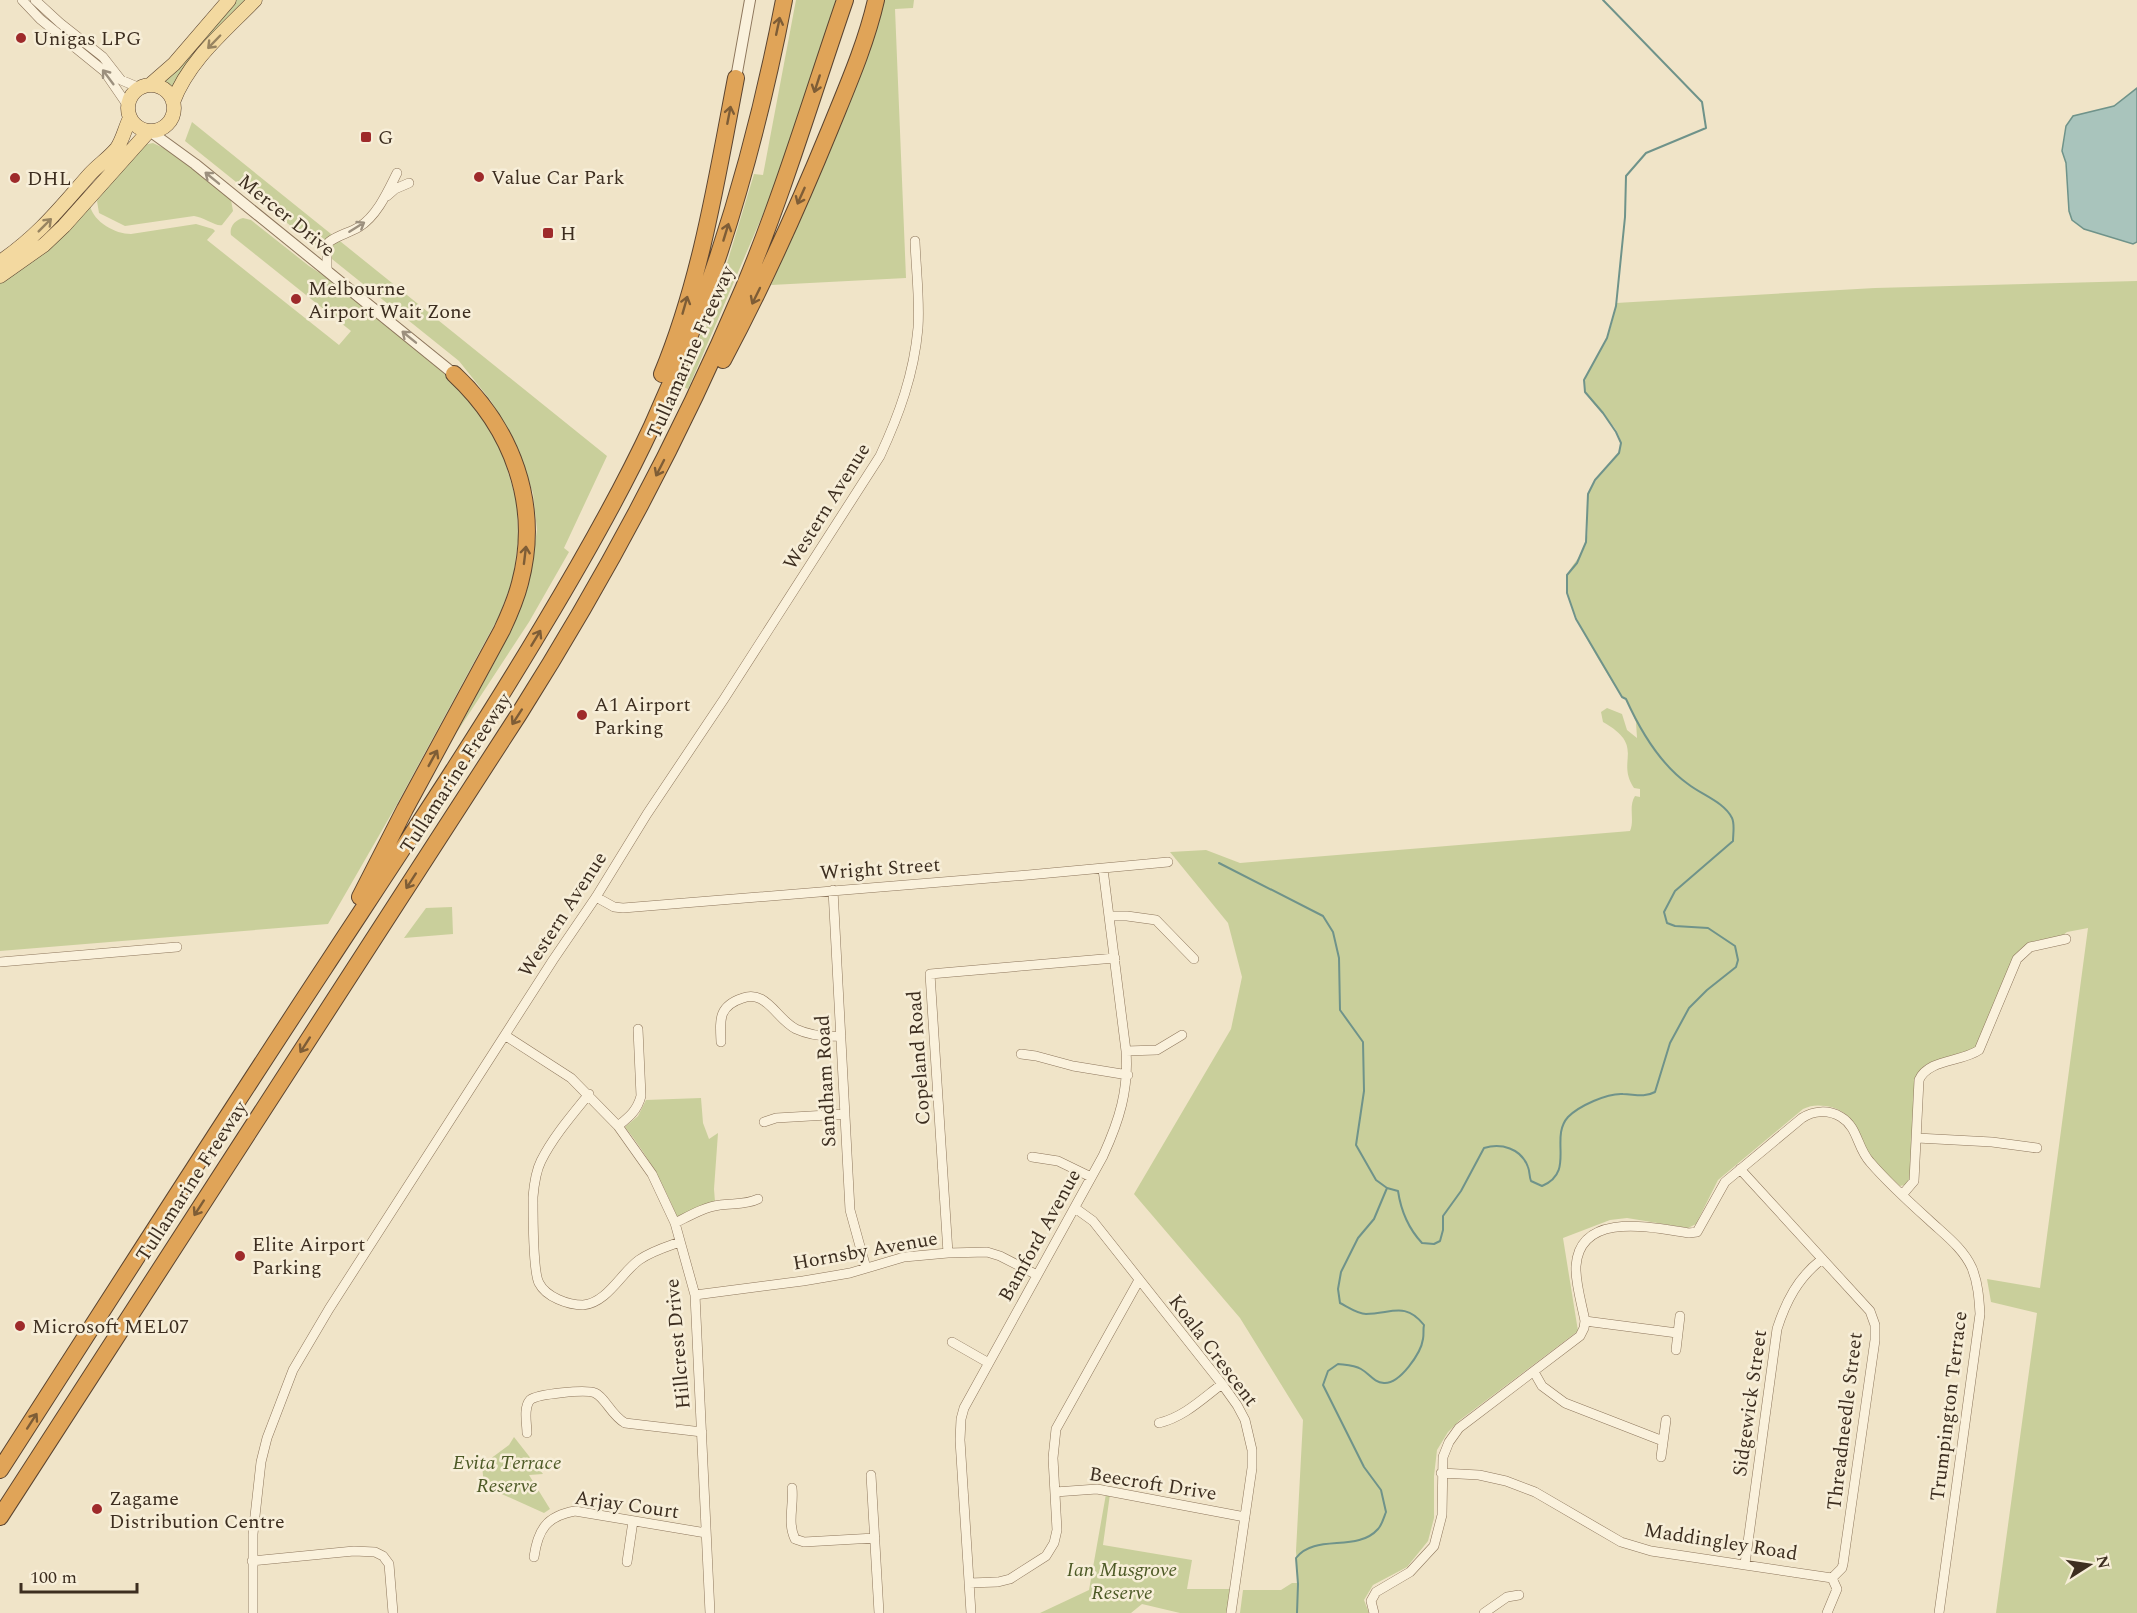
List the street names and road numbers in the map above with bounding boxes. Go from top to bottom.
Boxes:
street label: Mercer Drive [231,167,342,265]
street label: Tullamarine Freeway [639,260,743,444]
street label: Western Avenue [776,437,878,576]
street label: Tullamarine Freeway [392,686,520,860]
street label: Western Avenue [511,846,615,983]
street label: Wright Street [819,850,941,888]
street label: Copeland Road [899,990,939,1126]
street label: Sandham Road [808,1014,844,1148]
street label: Tullamarine Freeway [128,1094,256,1268]
street label: Bamford Avenue [991,1164,1089,1307]
street label: Hornsby Avenue [790,1223,940,1279]
street label: Hillcrest Drive [657,1277,699,1410]
street label: Koala Crescent [1161,1288,1265,1413]
street label: Trumpington Terrace [1922,1309,1976,1503]
street label: Sidgewick Street [1725,1328,1775,1479]
street label: Threadneedle Street [1819,1330,1871,1512]
street label: Beecroft Drive [1087,1459,1219,1509]
street label: Arjay Court [573,1483,681,1527]
street label: Maddingley Road [1642,1515,1800,1569]

